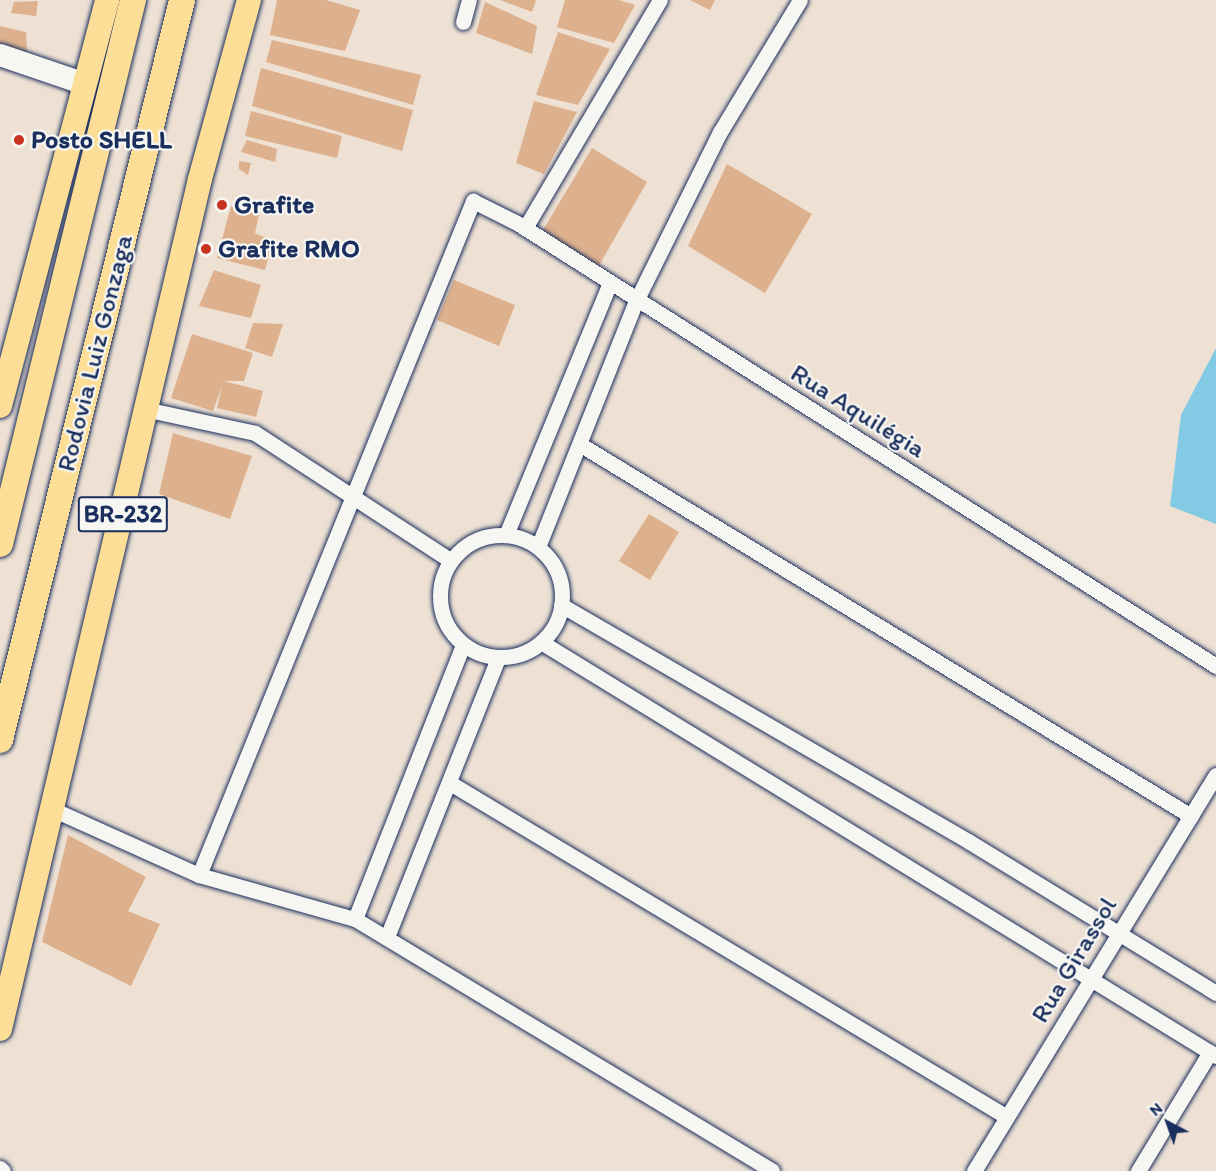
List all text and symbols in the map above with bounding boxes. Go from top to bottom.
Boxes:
place label: Posto SHELL [31,124,172,156]
marker: Posto SHELL [12,133,26,147]
place label: Grafite [234,189,314,221]
marker: Grafite [215,198,229,212]
street label: Rodovia Luiz Gonzaga [50,231,140,475]
place label: Grafite RMO [218,233,360,265]
marker: Grafite RMO [199,242,213,256]
street label: Rua Aquilégia [785,357,931,465]
road number: BR-232 [76,493,170,535]
street label: Rua Girassol [1025,892,1123,1028]
north arrow [1138,1093,1198,1153]
text: N [1146,1098,1166,1120]

